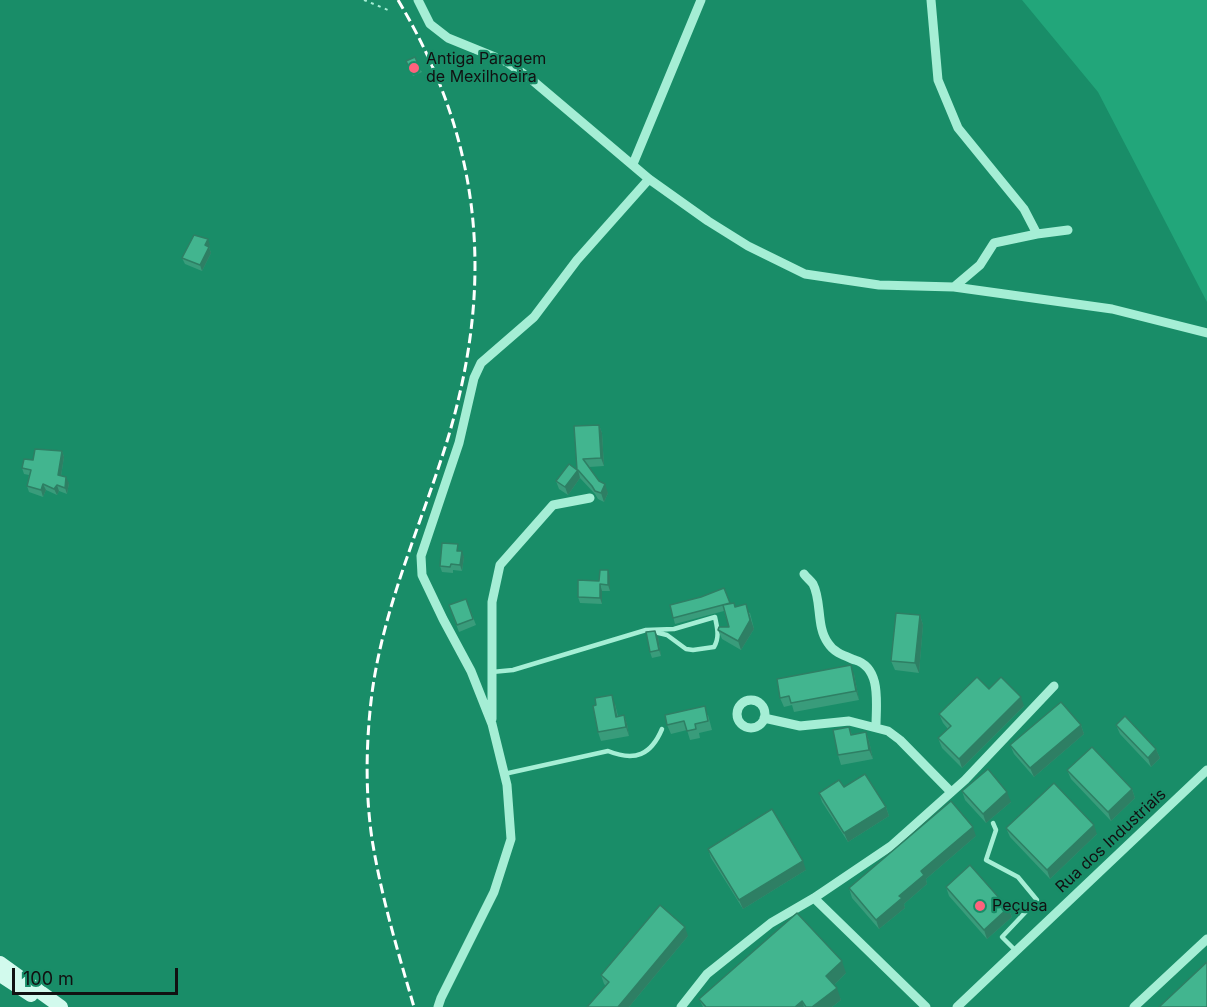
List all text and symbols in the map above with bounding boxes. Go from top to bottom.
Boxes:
place label: Antiga Paragem de Mexilhoeira [426,49,546,87]
marker: Antiga Paragem de Mexilhoeira [407,61,421,75]
street label: Rua dos Industriais [1052,785,1170,897]
place label: Peçusa [992,896,1047,916]
marker: Peçusa [973,899,987,913]
scale bar [15,956,182,994]
text: 100 m [23,968,74,989]

